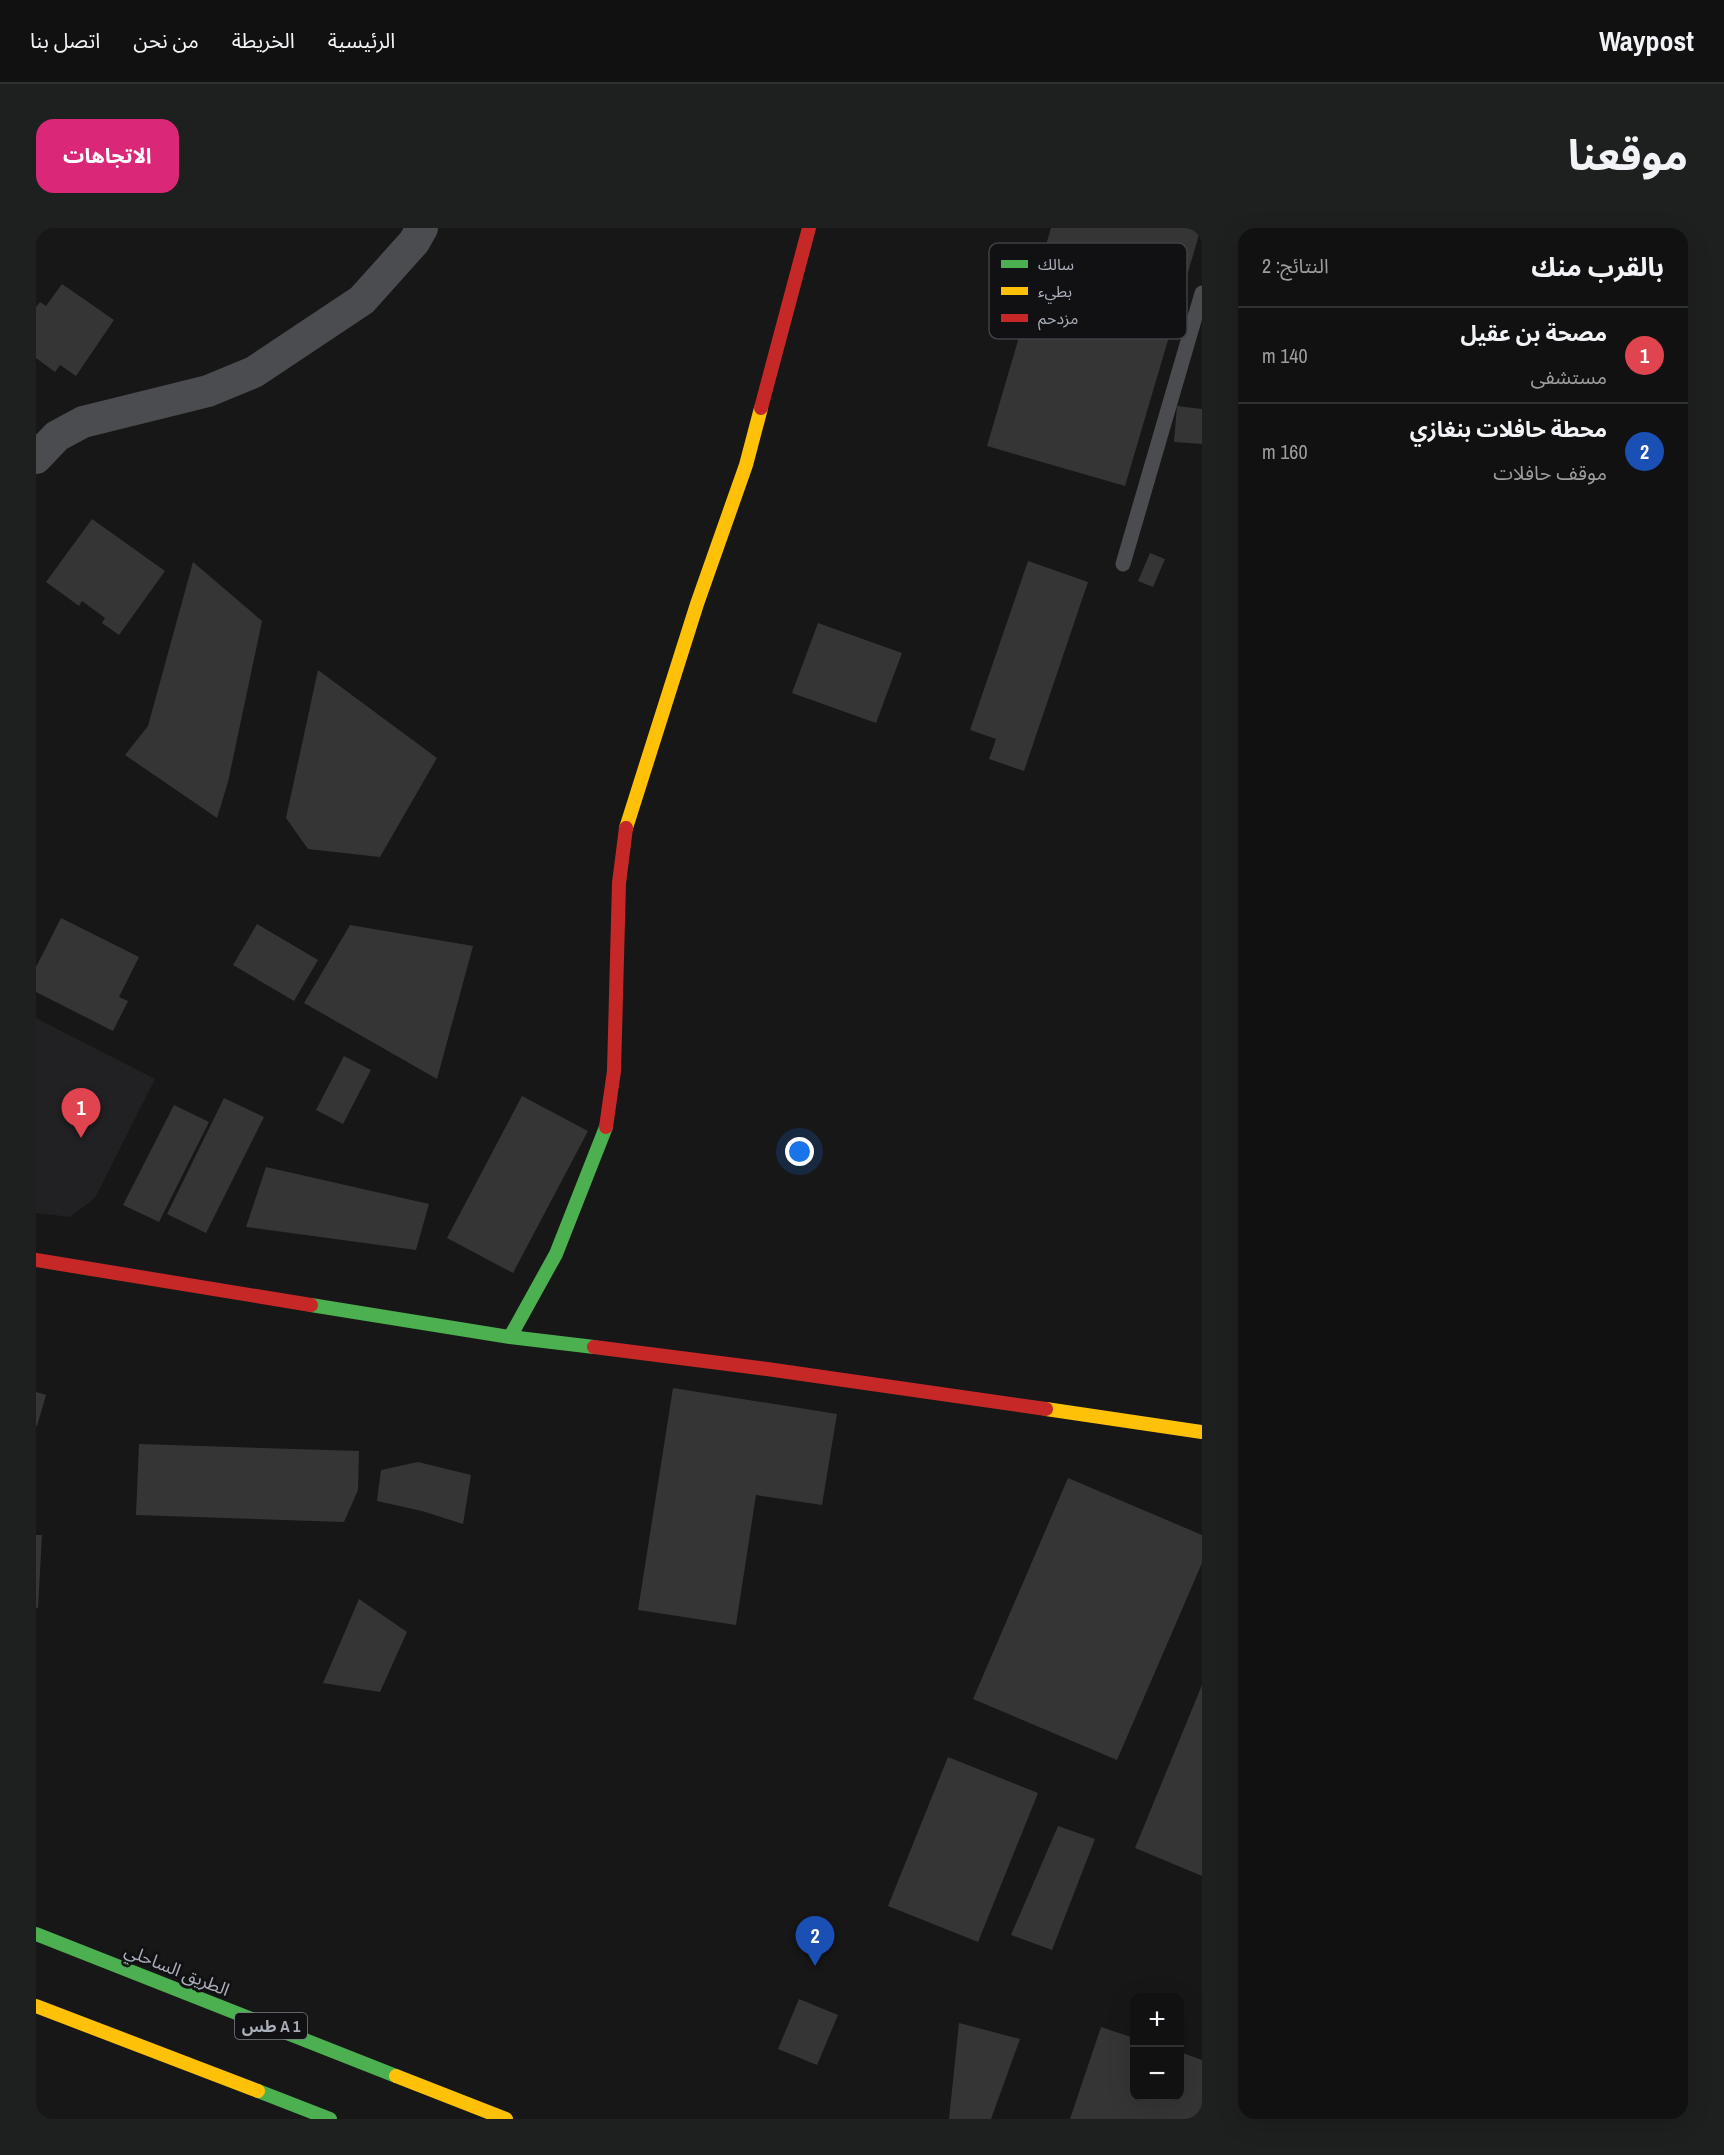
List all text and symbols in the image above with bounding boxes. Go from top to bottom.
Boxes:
text: Waypost [1599,22,1694,60]
text: اتصل بنا [30,26,100,55]
text: من نحن [133,26,199,55]
text: الخريطة [232,26,295,55]
text: الرئيسية [328,26,395,55]
button: الاتجاهات [36,119,179,193]
text: موقعنا [1568,127,1688,183]
legend [989,243,1187,339]
text: بالقرب منك [1531,249,1664,284]
text: النتائج: 2 [1262,252,1329,279]
text: سالك [1038,253,1074,275]
text: بطيء [1038,280,1072,304]
text: مزدحم [1038,307,1078,331]
text: مصحة بن عقيل [1460,318,1607,348]
text: 140 m [1262,342,1308,369]
text: 1 [1640,342,1649,369]
text: مستشفى [1530,363,1607,390]
text: محطة حافلات بنغازي [1410,414,1607,444]
text: 160 m [1262,438,1308,465]
text: 2 [1640,438,1649,465]
text: موقف حافلات [1493,459,1607,486]
pin: 1 [62,1088,100,1138]
your location [785,1137,814,1166]
pin: 2 [796,1916,834,1966]
street label: الطريق الساحلي [121,1937,233,2003]
map controls [1130,1993,1184,2101]
button: + [1130,1993,1184,2047]
road number: طس A 1 [235,2013,307,2039]
button: − [1130,2047,1184,2101]

